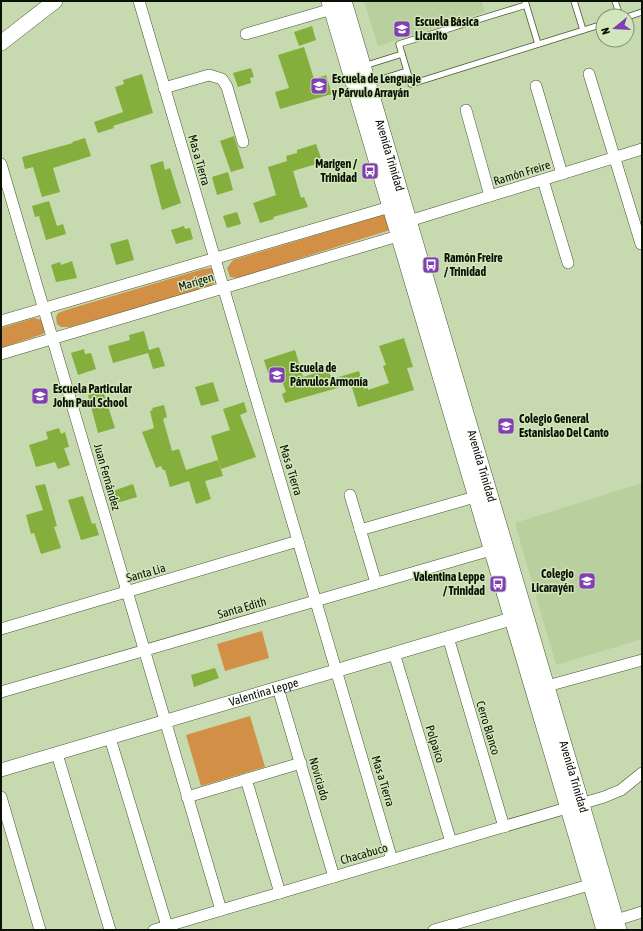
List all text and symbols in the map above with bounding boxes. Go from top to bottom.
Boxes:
north arrow [595,8,635,48]
place label: Escuela Básica Licarito [415,15,479,43]
school or university icon: Escuela Básica Licarito [392,19,412,39]
text: N [599,26,612,36]
place label: Escuela de Lenguaje y Párvulo Arrayán [332,72,421,100]
school or university icon: Escuela de Lenguaje y Párvulo Arrayán [309,76,329,96]
street label: Avenida Trinidad [372,118,407,193]
street label: Mas a Tierra [185,133,213,187]
place label: Marigen / Trinidad [315,157,358,185]
street label: Ramón Freire [492,158,552,188]
bus stop icon: Marigen / Trinidad [360,161,380,181]
place label: Ramón Freire / Trinidad [444,251,503,279]
bus stop icon: Ramón Freire / Trinidad [421,255,441,275]
street label: Marigen [177,270,215,294]
place label: Escuela de Párvulos Armonía [290,361,368,389]
school or university icon: Escuela de Párvulos Armonía [267,365,287,385]
place label: Escuela Particular John Paul School [52,382,132,410]
school or university icon: Escuela Particular John Paul School [30,386,50,406]
place label: Colegio General Estanislao Del Canto [519,412,609,440]
school or university icon: Colegio General Estanislao Del Canto [496,416,516,436]
street label: Avenida Trinidad [464,428,499,504]
street label: Juan Fernández [91,442,123,513]
street label: Mas a Tierra [277,443,305,497]
street label: Santa Lia [125,561,167,585]
place label: Colegio Licarayén [532,567,574,595]
place label: Valentina Leppe / Trinidad [412,570,486,598]
school or university icon: Colegio Licarayén [577,571,597,591]
bus stop icon: Valentina Leppe / Trinidad [488,574,508,594]
street label: Santa Edith [216,594,268,622]
street label: Valentina Leppe [227,675,300,709]
street label: Cerro Blanco [473,699,503,757]
street label: Polpaico [423,723,447,765]
street label: Avenida Trinidad [556,739,591,814]
street label: Mas a Tierra [369,754,397,808]
street label: Noviciado [306,756,332,803]
street label: Chacabuco [339,841,390,867]

